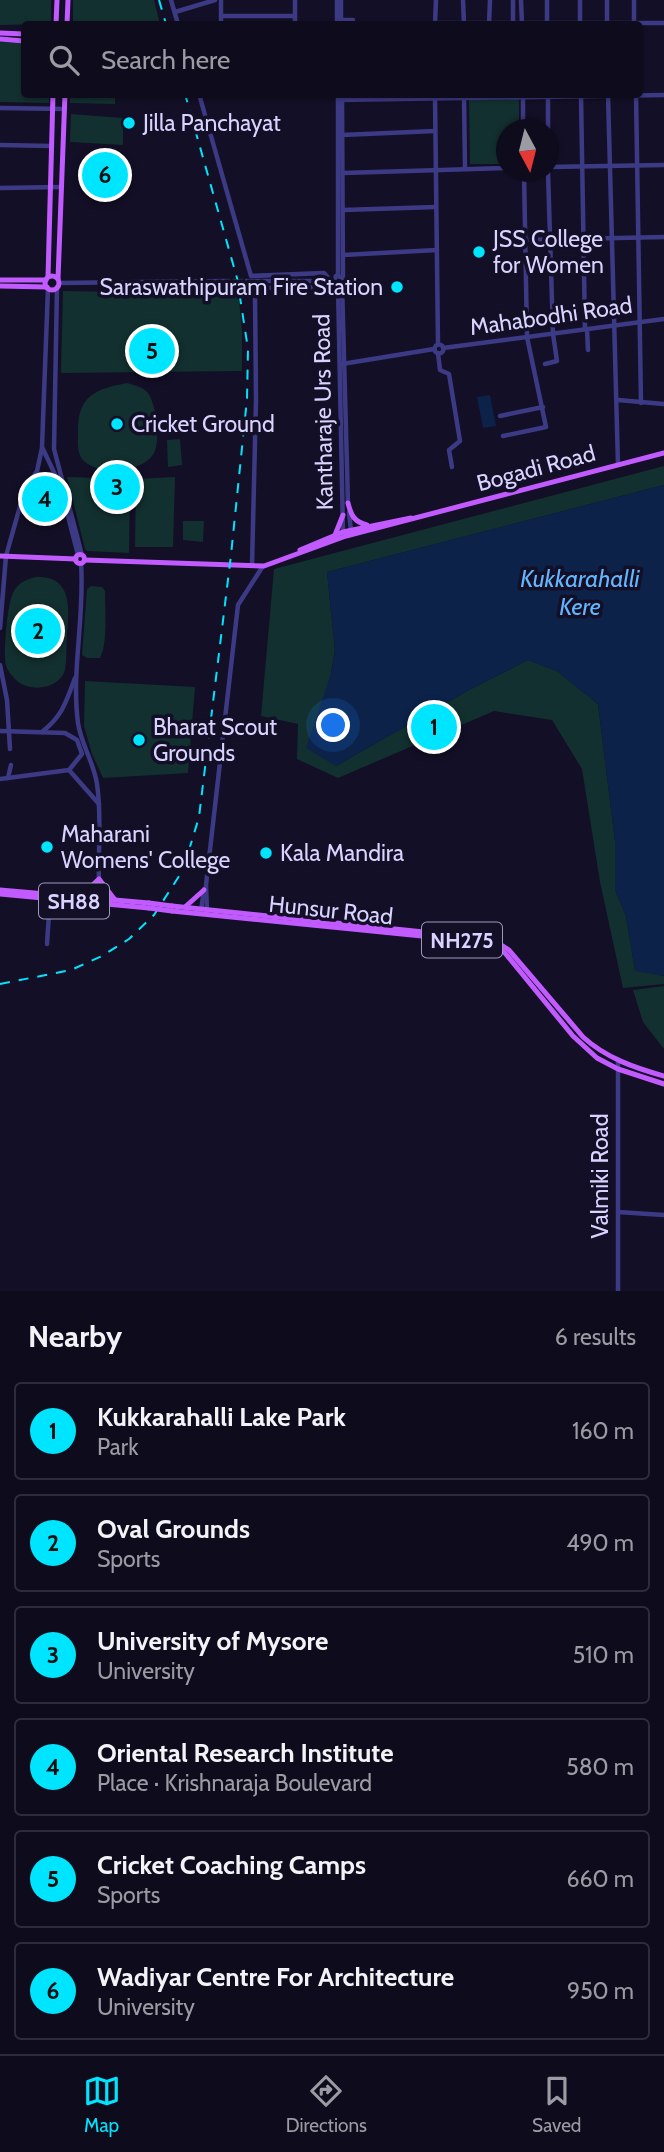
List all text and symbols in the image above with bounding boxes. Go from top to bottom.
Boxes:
search box [21,21,643,98]
icon: search [45,41,83,79]
text: Search here [101,44,230,76]
place label: Jilla Panchayat [142,109,281,137]
marker: Jilla Panchayat [121,115,137,131]
north arrow [496,119,559,182]
pin: 6 [82,149,128,201]
place label: JSS College for Women [492,225,604,279]
marker: JSS College for Women [471,244,487,260]
place label: Saraswathipuram Fire Station [100,273,383,301]
marker: Saraswathipuram Fire Station [389,279,405,295]
street label: Mahabodhi Road [468,291,634,341]
street label: Kantharaje Urs Road [307,314,339,510]
pin: 5 [129,325,175,377]
place label: Cricket Ground [131,410,275,438]
marker: Cricket Ground [109,416,125,432]
street label: Bogadi Road [474,439,598,497]
pin: 3 [94,461,140,513]
pin: 4 [22,473,68,525]
water label: Kukkarahalli Kere [520,564,641,621]
pin: 2 [15,605,61,657]
pin: 1 [411,701,457,753]
your location [316,708,350,742]
place label: Bharat Scout Grounds [153,713,277,767]
marker: Bharat Scout Grounds [131,732,147,748]
place label: Maharani Womens' College [61,820,230,874]
marker: Maharani Womens' College [39,839,55,855]
place label: Kala Mandira [280,839,404,867]
marker: Kala Mandira [258,845,274,861]
road number: SH88 [39,884,109,918]
street label: Hunsur Road [267,890,395,930]
road number: NH275 [422,922,502,958]
street label: Valmiki Road [586,1114,614,1238]
text: Nearby [28,1318,122,1355]
text: 6 results [555,1323,636,1351]
text: Kukkarahalli Lake Park [97,1401,346,1433]
text: 1 [49,1417,57,1445]
text: 160 m [572,1417,634,1445]
text: Park [97,1433,138,1461]
text: Oval Grounds [97,1513,250,1545]
text: 2 [47,1529,59,1557]
text: 490 m [566,1529,634,1557]
text: Sports [97,1545,160,1573]
text: University of Mysore [97,1625,328,1657]
text: 3 [47,1641,59,1669]
text: 510 m [573,1641,634,1669]
text: University [97,1657,195,1685]
text: Oriental Research Institute [97,1737,394,1769]
text: 4 [46,1753,60,1781]
text: 580 m [566,1753,634,1781]
text: Place · Krishnaraja Boulevard [97,1769,372,1797]
text: Cricket Coaching Camps [97,1849,366,1881]
text: 5 [47,1865,59,1893]
text: 660 m [566,1865,634,1893]
text: Sports [97,1881,160,1909]
text: Wadiyar Centre For Architecture [97,1961,454,1993]
text: 6 [47,1977,59,2005]
text: 950 m [567,1977,634,2005]
text: University [97,1993,195,2021]
tab: Map [83,2072,121,2137]
tab: Directions [286,2072,367,2137]
tab: Saved [532,2072,581,2137]

